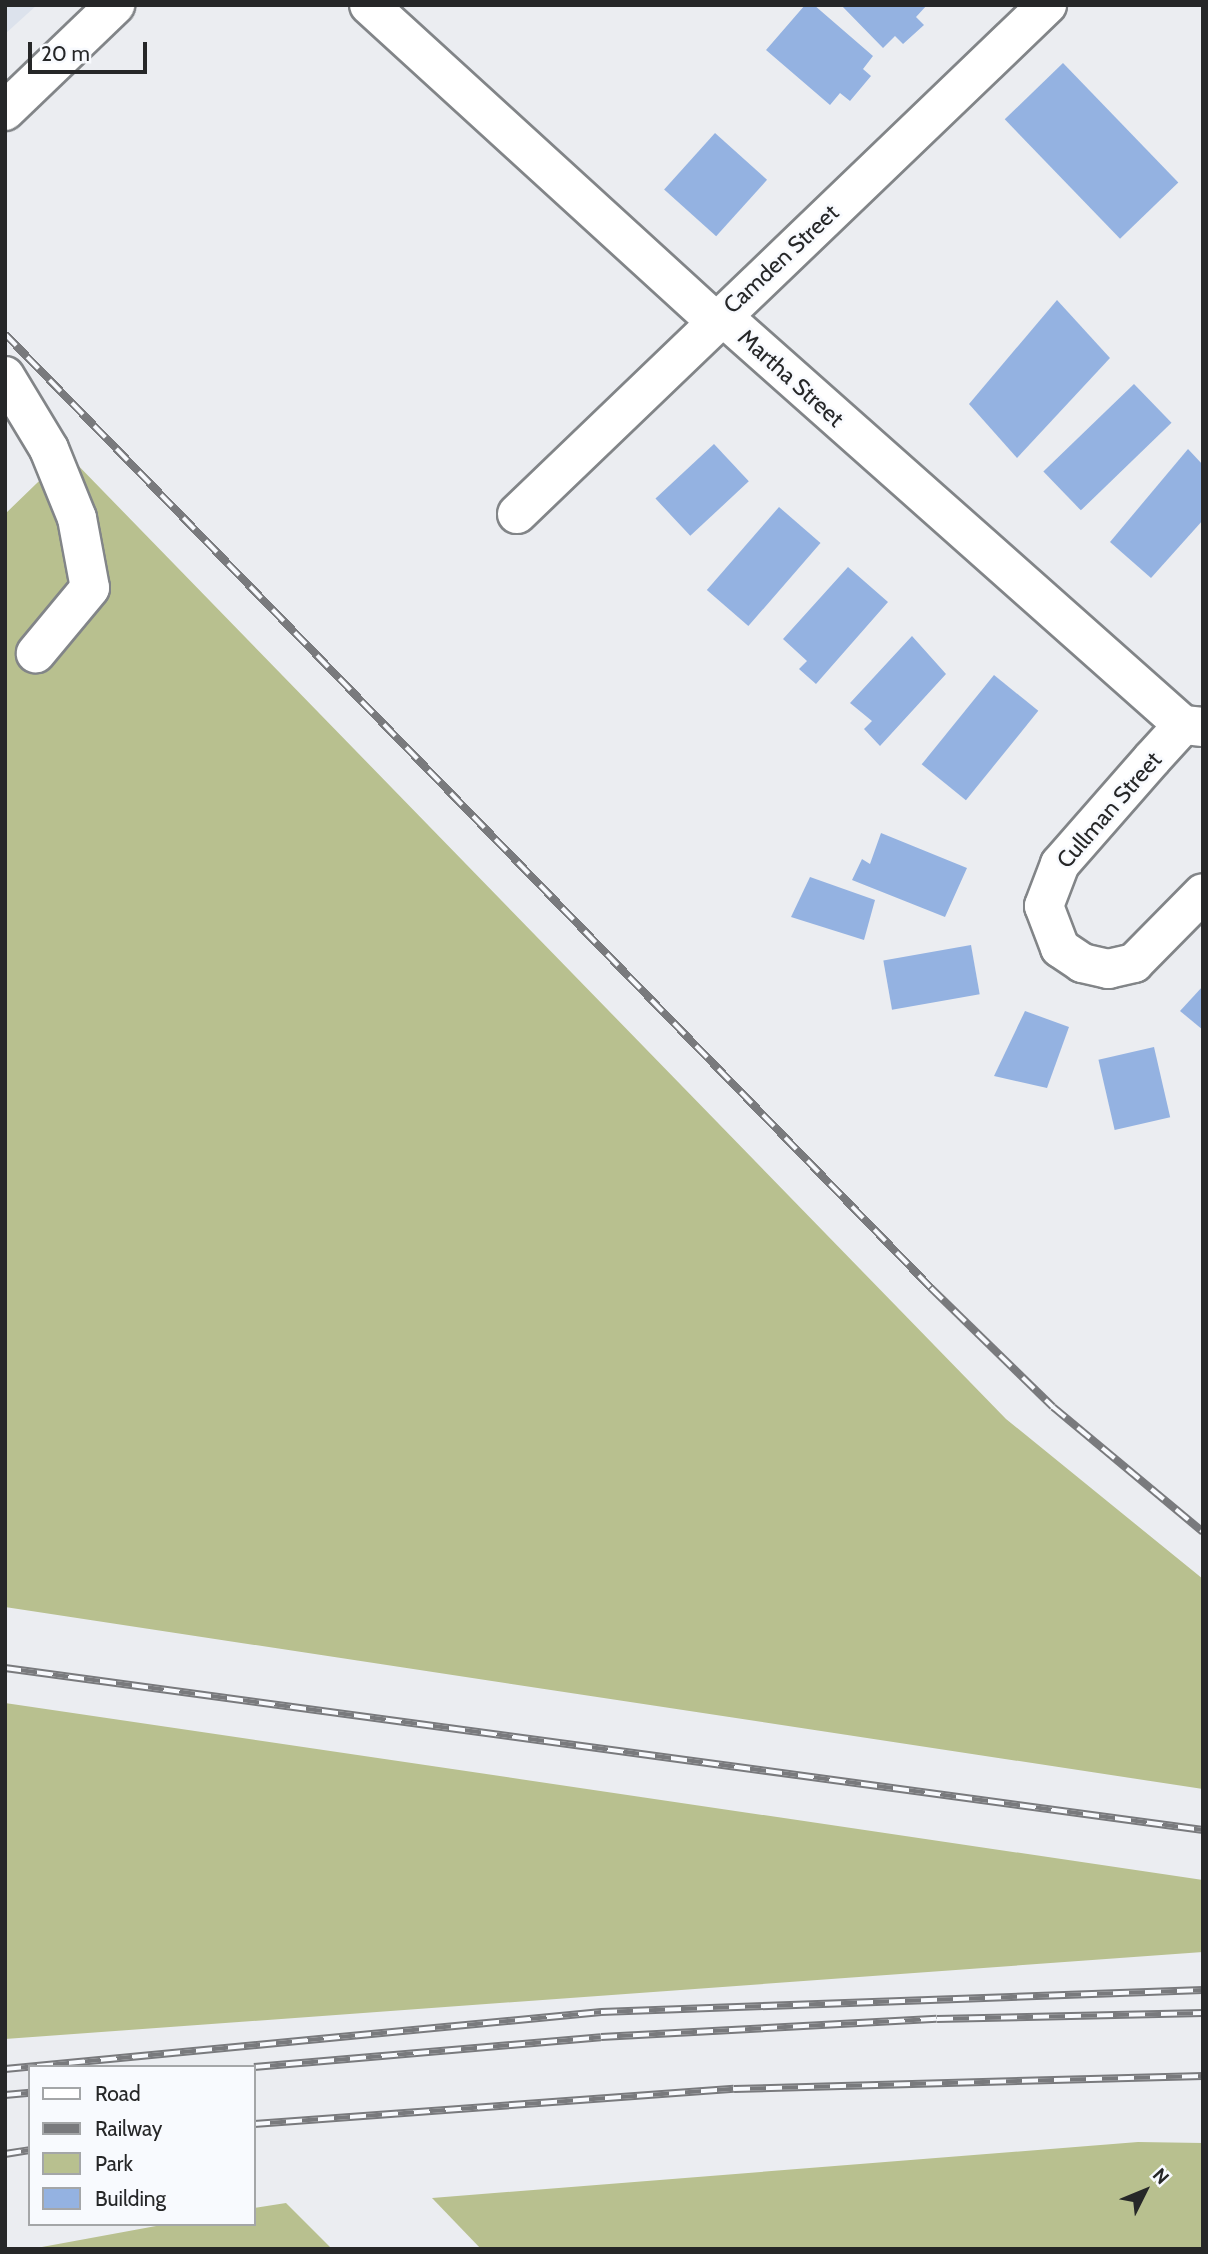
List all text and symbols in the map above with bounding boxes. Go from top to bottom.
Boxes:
scale bar [32,28,150,72]
text: 20 m [41,41,90,66]
street label: Camden Street [718,199,844,319]
street label: Martha Street [733,323,849,433]
street label: Cullman Street [1051,746,1167,874]
legend [28,2065,256,2226]
text: Road [95,2081,141,2106]
text: Railway [95,2116,162,2141]
text: Park [95,2151,133,2176]
north arrow [1110,2156,1180,2226]
text: N [1148,2164,1174,2189]
text: Building [95,2186,166,2211]

